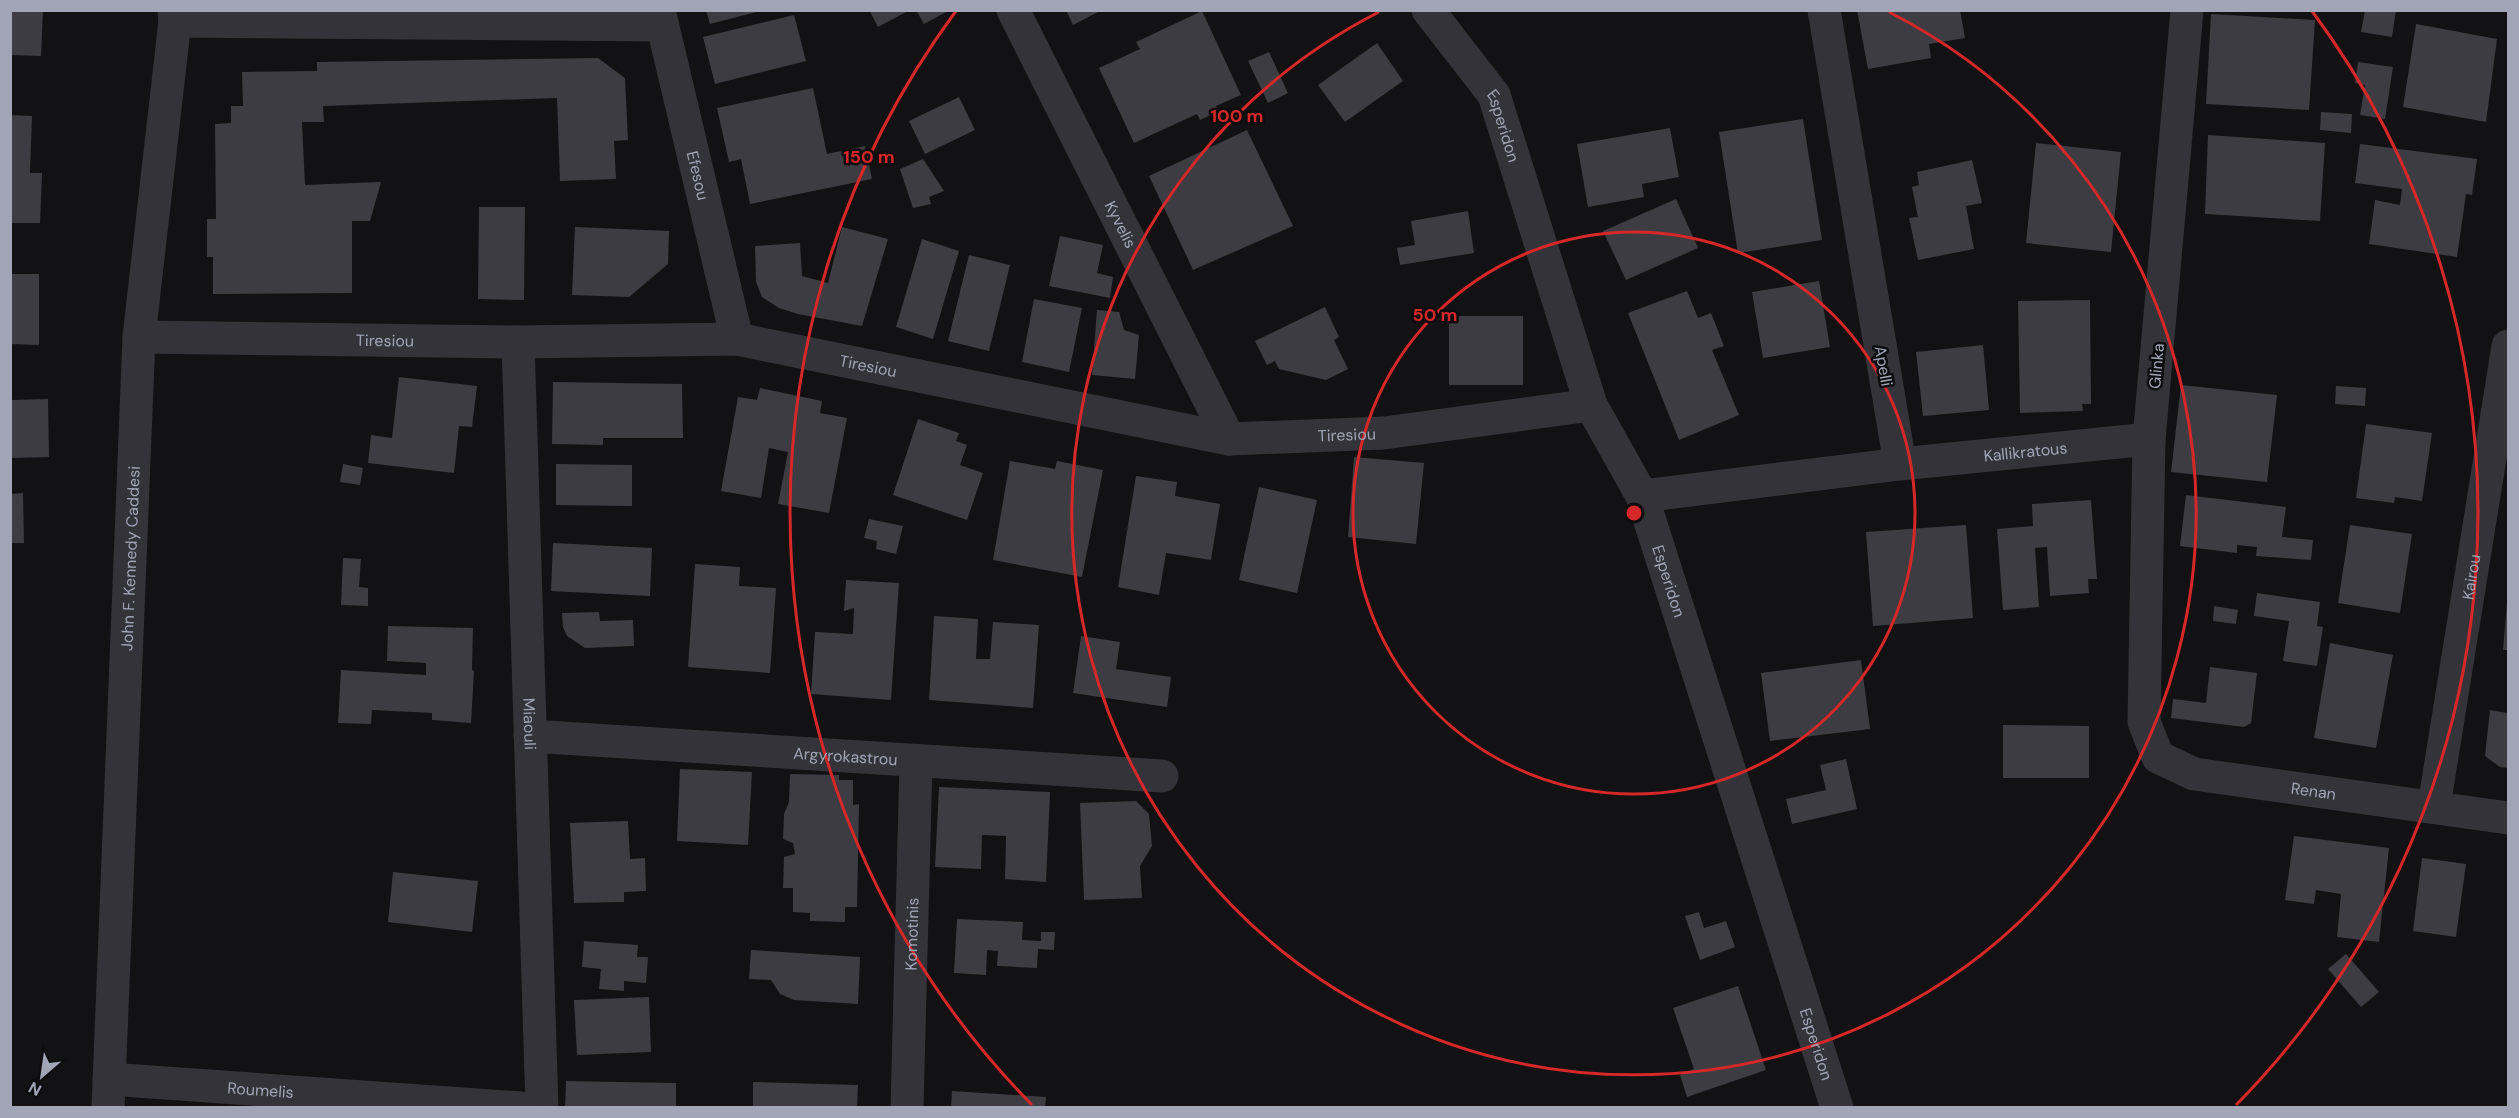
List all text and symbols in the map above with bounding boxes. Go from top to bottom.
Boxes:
street label: Esperidon [1482,85,1524,165]
text: 100 m [1210,104,1264,128]
text: 150 m [843,145,895,169]
street label: Efesou [682,149,714,202]
street label: Kyvelis [1100,198,1141,252]
text: 50 m [1412,303,1458,327]
street label: Tiresiou [356,330,414,352]
street label: Glinka [2144,342,2169,390]
street label: Apelli [1870,344,1897,388]
street label: Tiresiou [838,350,899,382]
street label: Tiresiou [1317,423,1376,447]
street label: Kallikratous [1983,437,2068,467]
street label: John F. Kennedy Caddesi [116,466,145,651]
centre of rings [1624,503,1644,523]
street label: Esperidon [1647,542,1690,620]
street label: Kairou [2457,553,2485,601]
street label: Miaouli [518,697,541,750]
street label: Argyrokastrou [793,743,898,770]
street label: Renan [2290,778,2337,805]
street label: Komotinis [901,897,923,971]
street label: Esperidon [1795,1005,1838,1083]
north arrow [12,1046,72,1106]
text: N [25,1077,45,1101]
street label: Roumelis [227,1077,295,1103]

